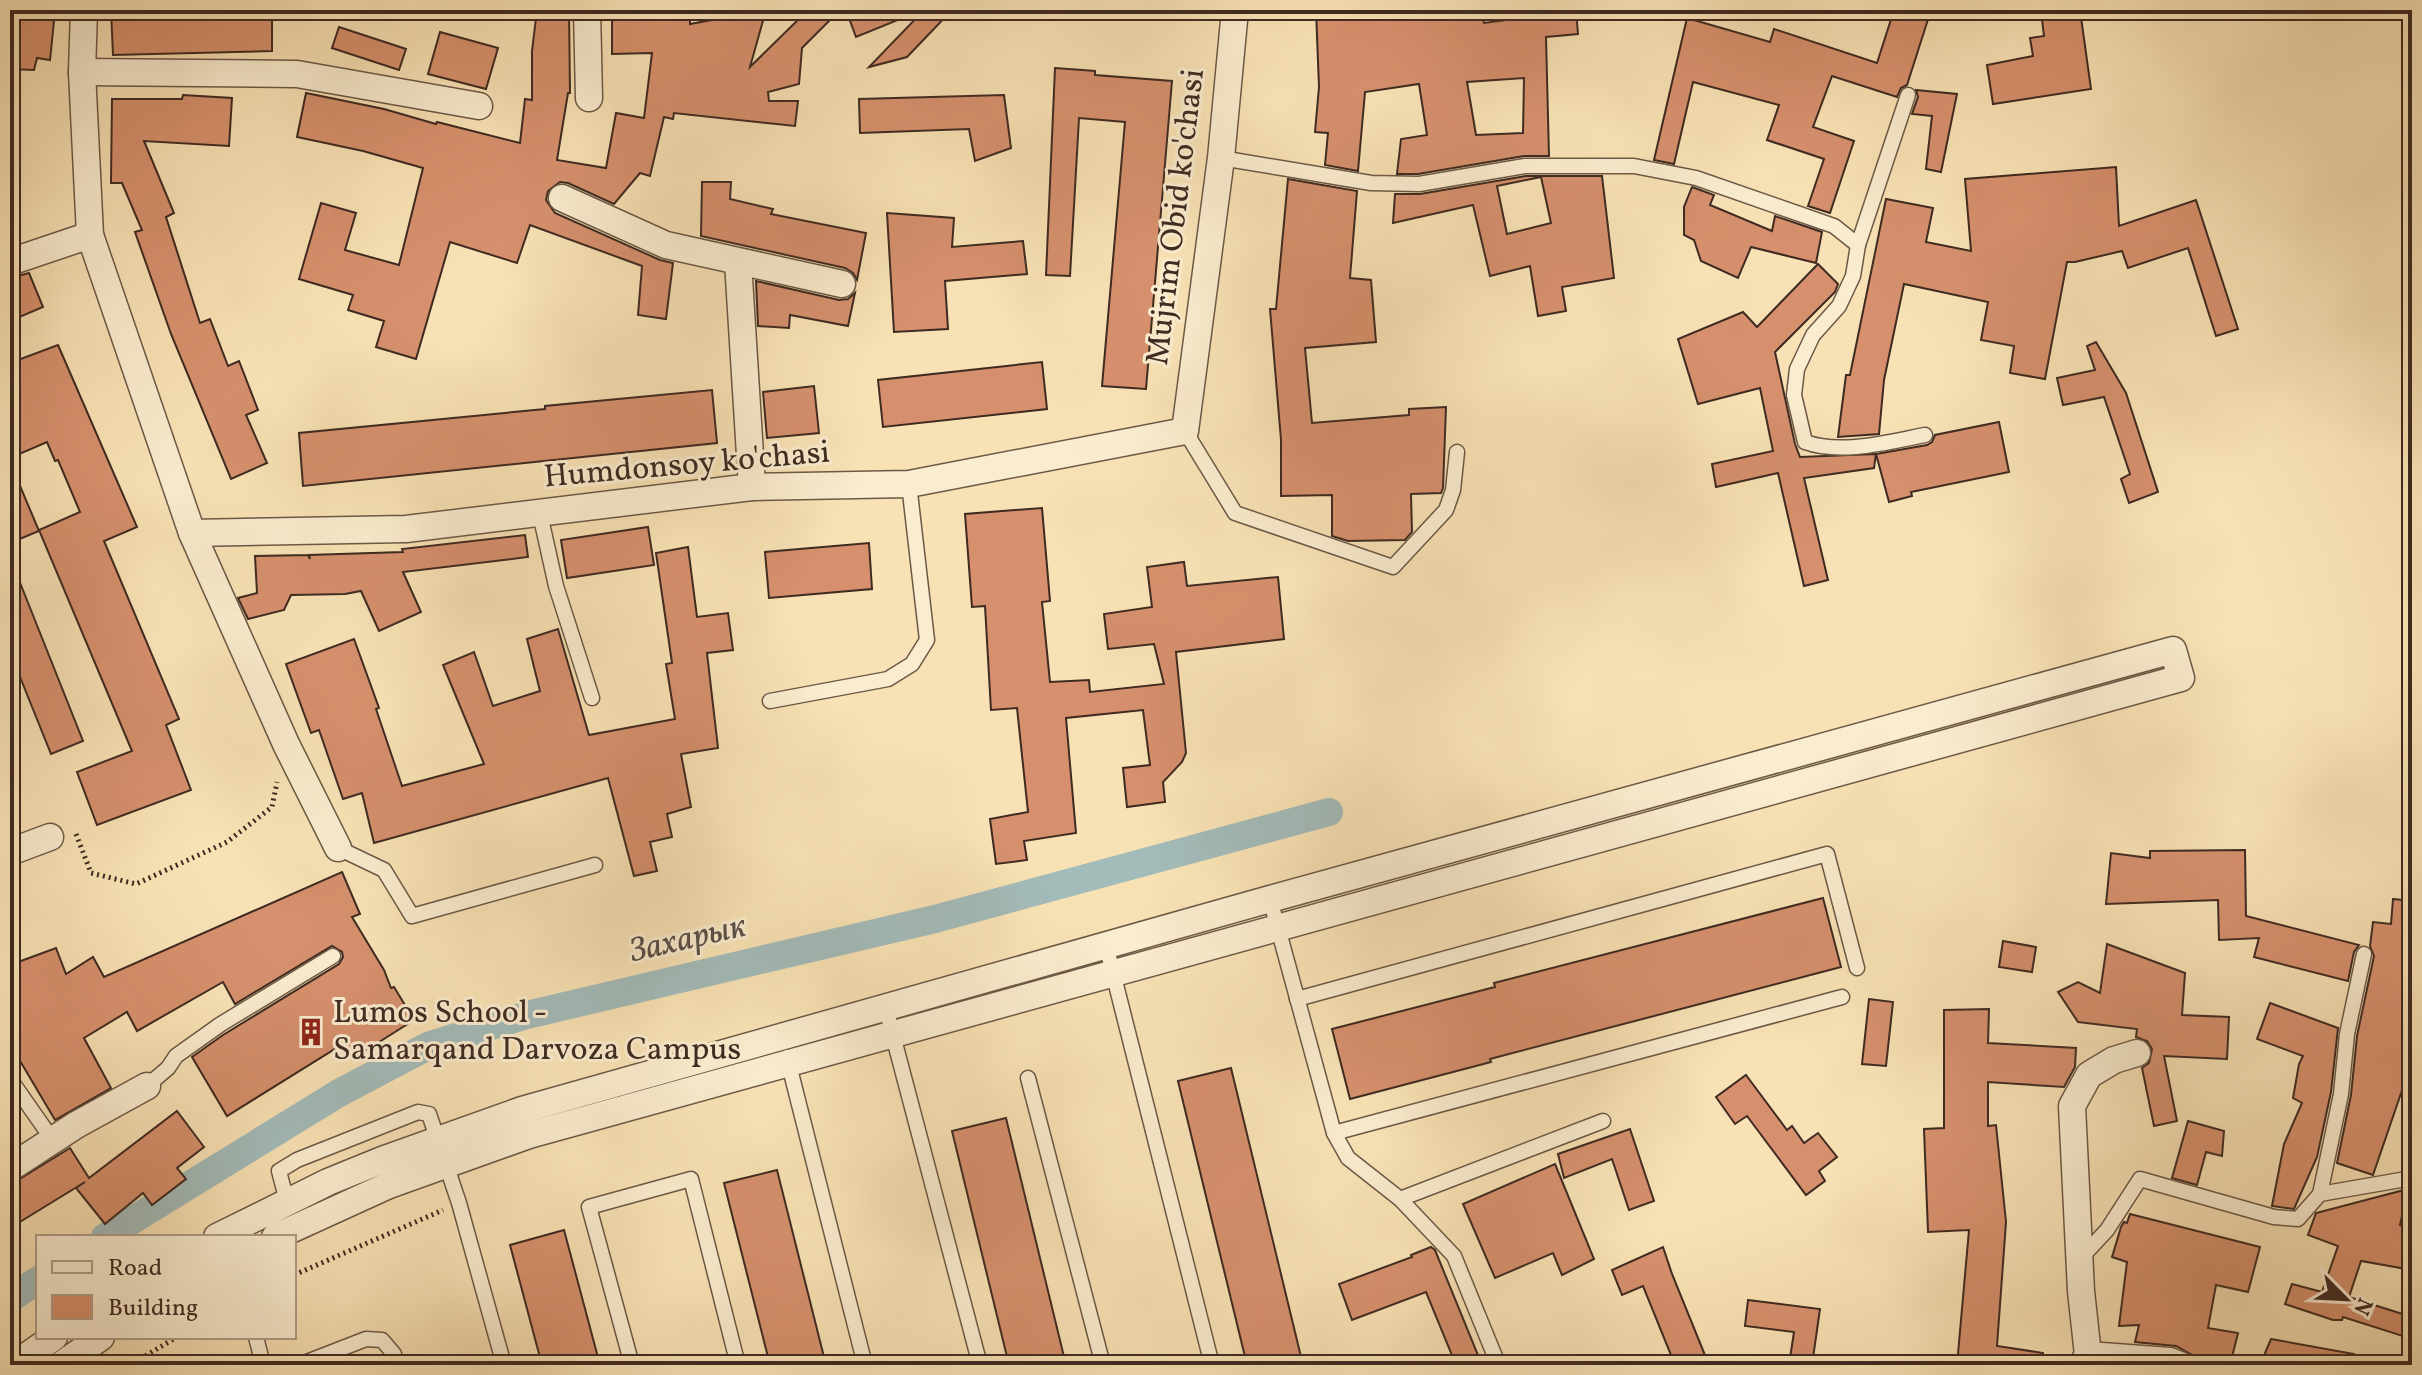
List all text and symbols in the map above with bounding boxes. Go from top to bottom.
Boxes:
street label: Mujrim Obid ko'chasi [1137,66,1217,368]
street label: Humdonsoy ko'chasi [542,432,832,500]
water label: Захарык [625,904,751,976]
place label: Lumos School - Samarqand Darvoza Campus [333,992,741,1073]
building icon: Lumos School - Samarqand Darvoza Campus [296,1017,326,1047]
legend [36,1235,296,1339]
text: Road [108,1252,162,1286]
north arrow [2306,1259,2386,1339]
text: Building [108,1292,198,1326]
text: N [2345,1293,2379,1320]

